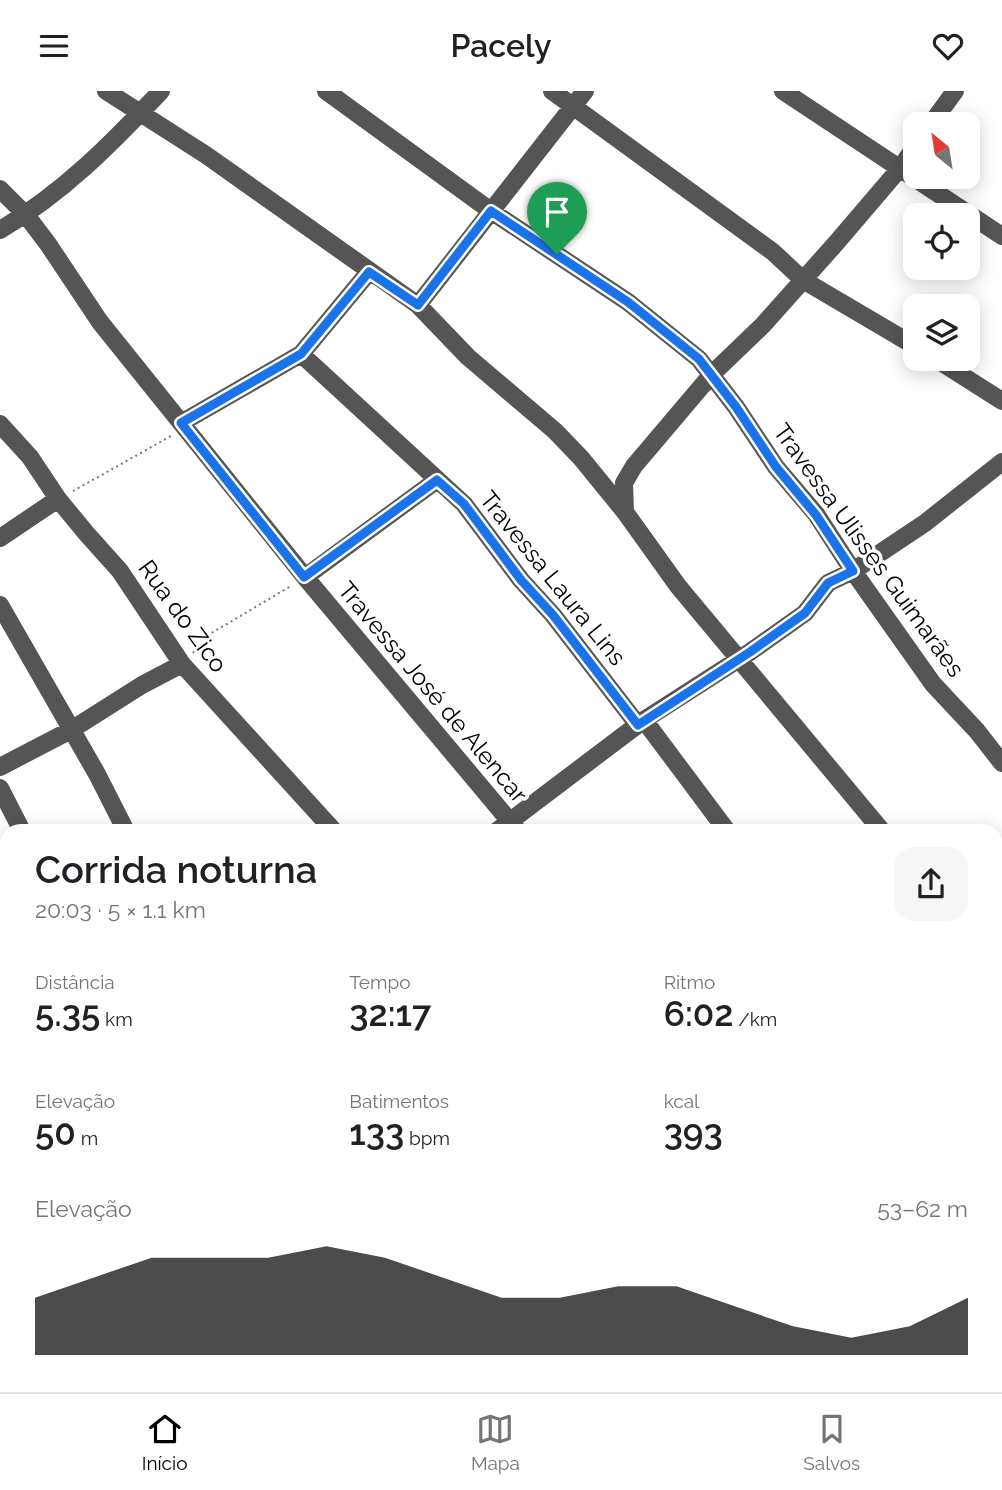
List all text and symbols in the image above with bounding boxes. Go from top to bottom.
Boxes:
icon: menu [35,27,73,65]
text: Pacely [451,27,551,64]
icon: heart [929,27,967,65]
north arrow [903,112,980,189]
map controls [903,112,980,371]
pin [527,182,587,254]
icon: arrive [538,193,576,231]
button: locate [903,203,980,280]
button: layers [903,294,980,371]
street label: Travessa Ulisses Guimarães [767,418,971,682]
street label: Travessa Laura Lins [474,485,632,671]
street label: Rua do Zico [132,554,234,678]
street label: Travessa José de Alencar [332,576,534,809]
text: Corrida noturna [35,847,317,892]
button: share [894,847,968,921]
text: 20:03 · 5 × 1.1 km [35,896,206,923]
text: Distância [35,971,115,993]
text: Tempo [349,971,410,993]
text: Ritmo [664,971,715,993]
text: 5.35 [35,993,100,1034]
text: 32:17 [349,993,431,1034]
text: 6:02 [664,993,733,1034]
text: km [100,1008,133,1030]
text: /km [733,1008,777,1030]
text: Elevação [35,1090,115,1112]
text: Batimentos [349,1090,449,1112]
text: kcal [664,1090,699,1112]
text: 50 [35,1112,76,1153]
text: 133 [349,1112,404,1153]
text: 393 [664,1112,723,1153]
text: m [76,1127,98,1149]
text: bpm [404,1127,450,1149]
text: Elevação [35,1195,132,1222]
text: 53–62 m [877,1195,968,1222]
tab: Início [142,1410,188,1474]
tab: Mapa [471,1410,520,1474]
tab: Salvos [803,1410,860,1474]

